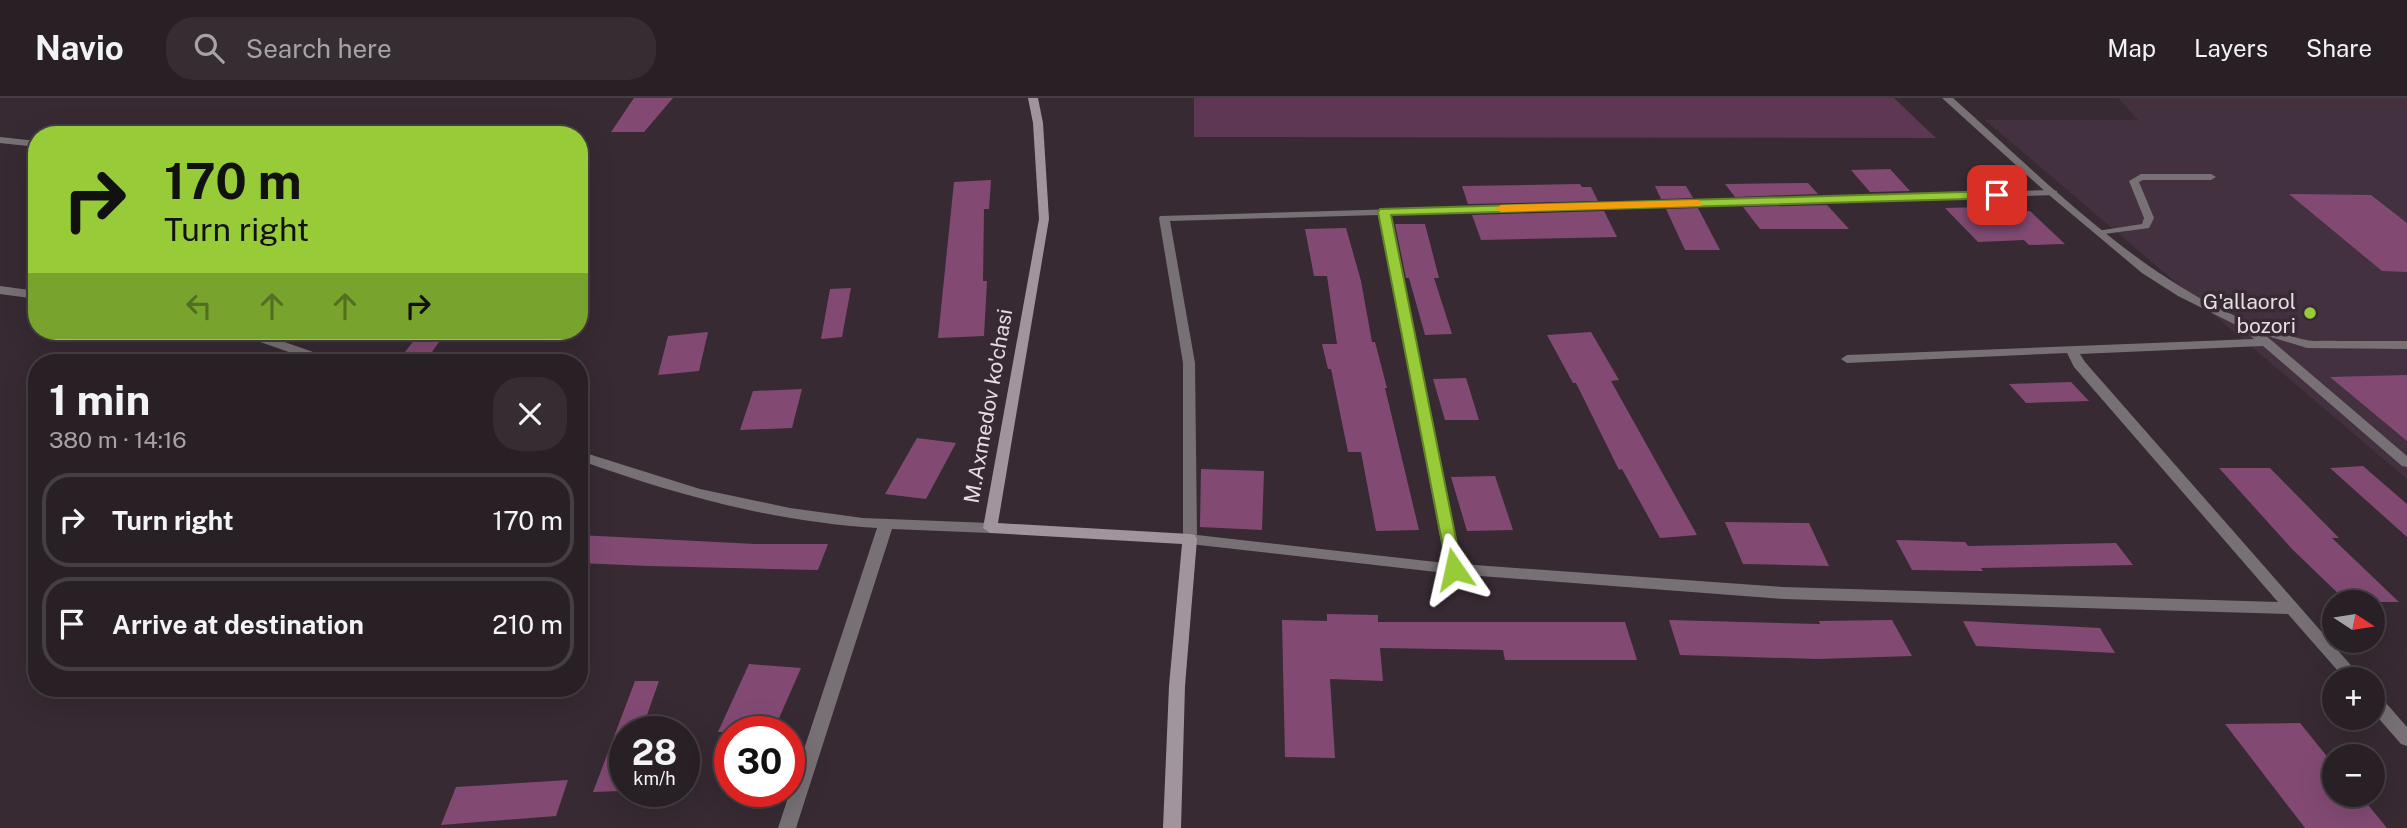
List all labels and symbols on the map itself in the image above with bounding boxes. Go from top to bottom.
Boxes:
pin [1967,165,2027,225]
place label: G'allaorol bozori [2203,289,2296,338]
marker: G'allaorol bozori [2302,305,2318,321]
street label: M.Axmedov ko'chasi [959,307,1017,505]
position arrow [1417,532,1491,606]
north arrow [2322,590,2385,653]
speed limit sign: 30 [714,716,805,807]

